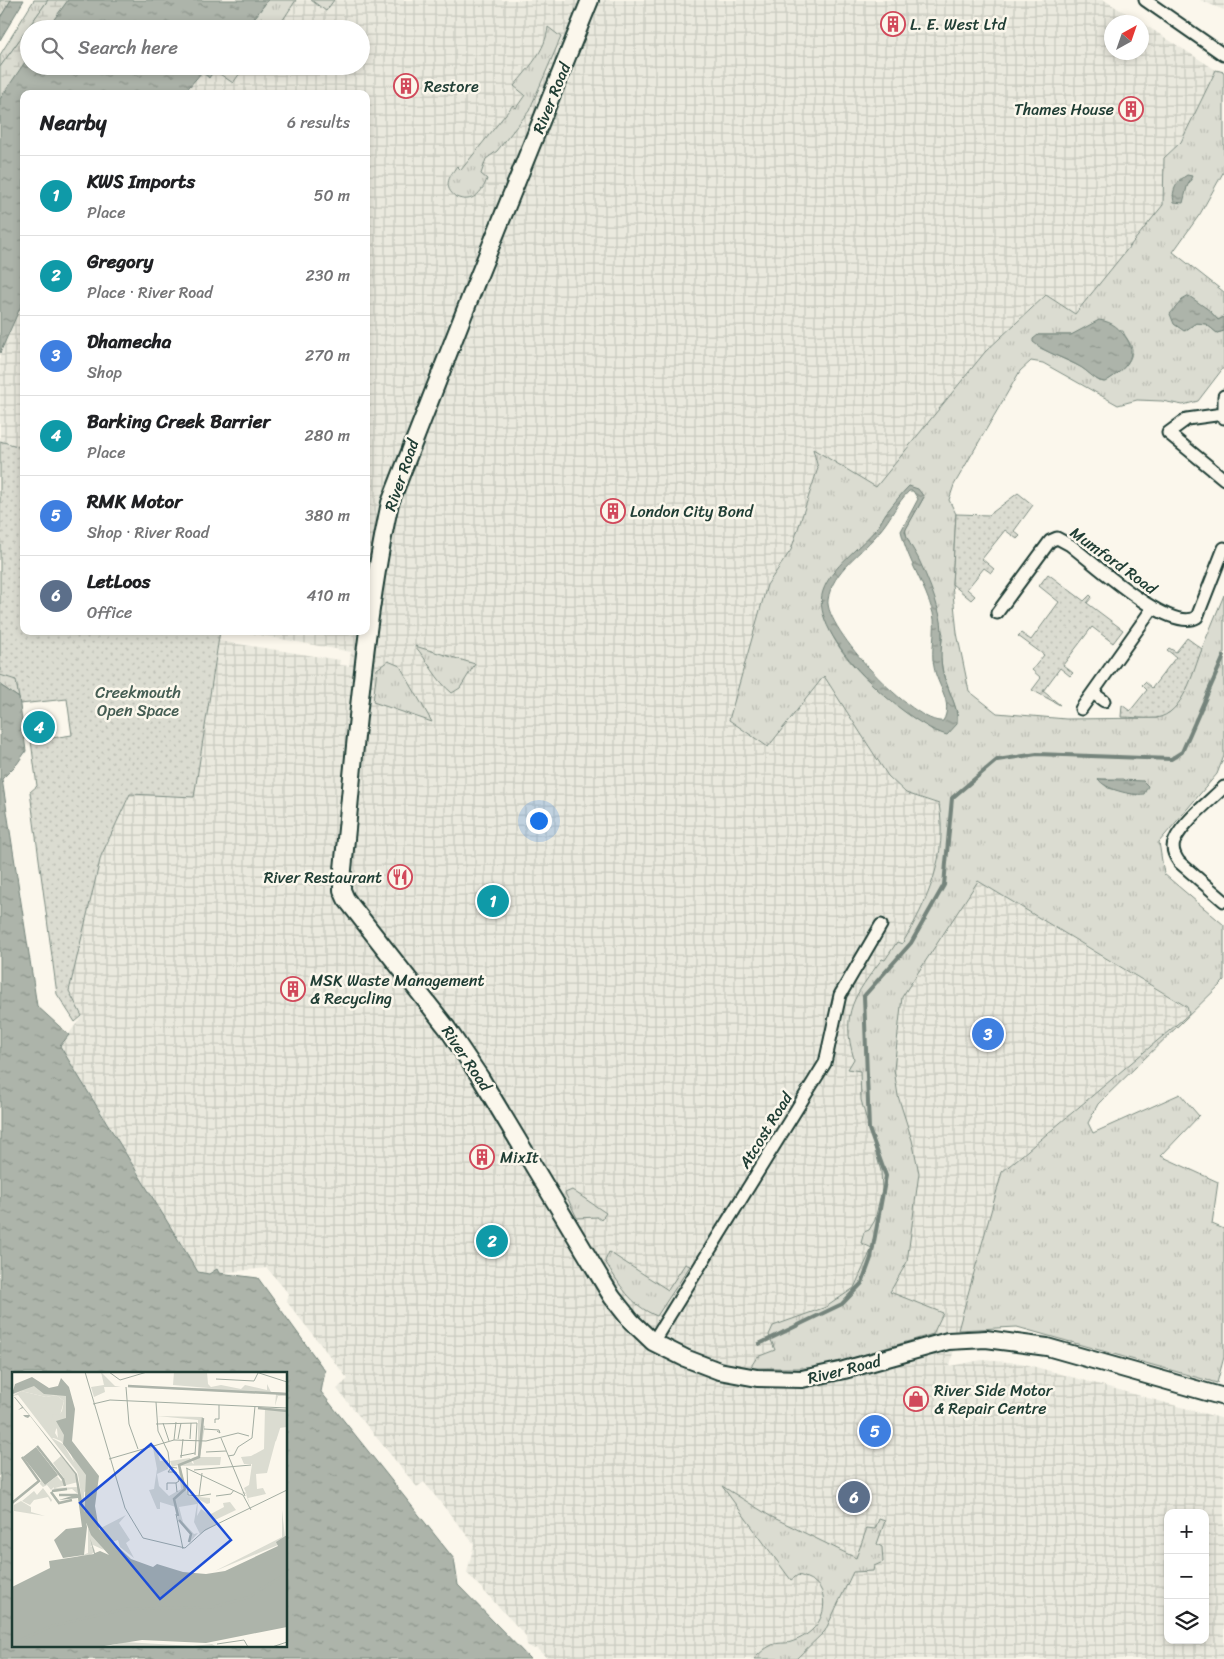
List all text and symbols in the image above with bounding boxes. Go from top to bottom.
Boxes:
place label: L. E. West Ltd [910,10,1007,39]
building icon: L. E. West Ltd [880,11,906,37]
north arrow [1104,15,1149,60]
search box [20,20,370,75]
text: Search here [78,31,178,64]
icon: search [38,34,66,62]
street label: River Road [524,57,579,138]
place label: Restore [424,72,479,101]
building icon: Restore [393,73,419,99]
place label: Thames House [1014,95,1114,124]
building icon: Thames House [1118,96,1144,122]
text: Nearby [40,104,106,142]
text: 6 results [287,108,350,137]
text: KWS Imports [87,165,195,198]
text: 1 [53,181,59,210]
text: 50 m [314,181,350,210]
text: Place [87,198,126,227]
text: Gregory [87,245,153,278]
text: 2 [51,261,61,290]
text: 230 m [305,261,350,290]
text: Place · River Road [87,278,213,307]
text: Dhamecha [87,325,171,358]
text: 3 [52,341,60,370]
text: 270 m [305,341,350,370]
text: Shop [87,358,122,387]
text: Barking Creek Barrier [87,405,270,438]
text: 4 [51,421,61,450]
text: 280 m [305,421,350,450]
street label: River Road [376,434,428,515]
text: Place [87,438,126,467]
text: RMK Motor [87,485,182,518]
place label: London City Bond [630,497,754,526]
building icon: London City Bond [600,498,626,524]
text: 5 [51,501,61,530]
text: 380 m [305,501,350,530]
text: Shop · River Road [87,518,209,547]
street label: Mumford Road [1064,519,1165,603]
text: LetLoos [87,565,150,598]
text: 6 [51,581,61,610]
text: 410 m [307,581,350,610]
text: Office [87,598,132,627]
park label: Creekmouth Open Space [95,678,181,725]
pin: 4 [23,708,55,746]
your location [526,808,552,834]
place label: River Restaurant [264,863,382,892]
restaurant icon: River Restaurant [387,864,413,890]
pin: 1 [477,882,509,920]
place label: MSK Waste Management & Recycling [310,966,484,1013]
building icon: MSK Waste Management & Recycling [280,976,306,1002]
pin: 3 [972,1015,1004,1053]
street label: River Road [434,1019,500,1099]
street label: Atcost Road [730,1085,801,1175]
place label: MixIt [500,1143,539,1172]
building icon: MixIt [469,1144,495,1170]
pin: 2 [476,1222,508,1260]
street label: River Road [804,1346,885,1393]
inset map [12,1372,288,1646]
place label: River Side Motor & Repair Centre [934,1376,1054,1423]
shop icon: River Side Motor & Repair Centre [903,1386,929,1412]
pin: 5 [859,1412,891,1450]
pin: 6 [838,1478,870,1516]
map controls [1164,1509,1209,1644]
button: + [1164,1509,1209,1554]
button: − [1164,1554,1209,1599]
button: layers [1164,1599,1209,1644]

